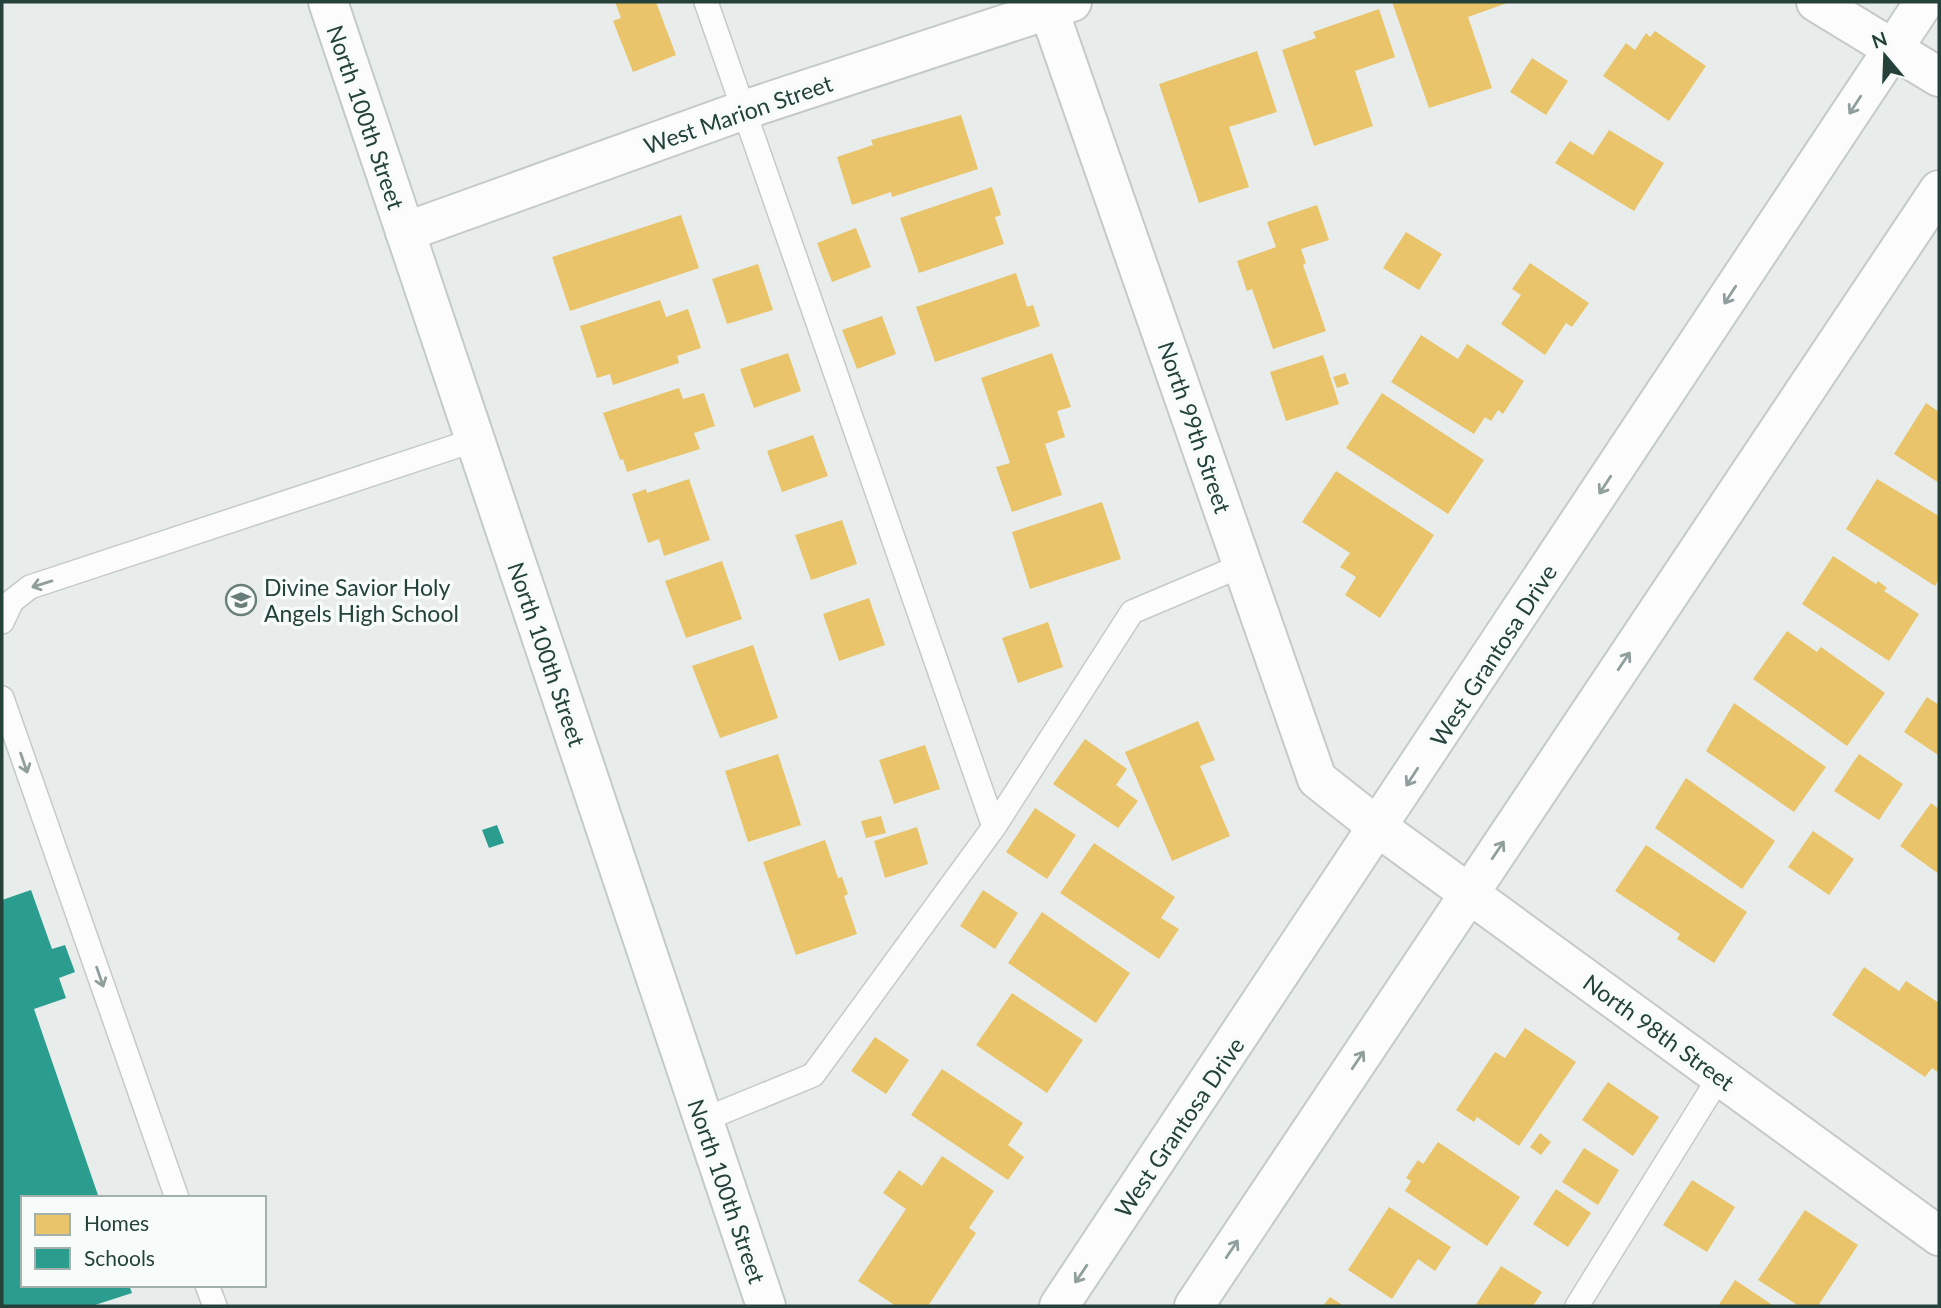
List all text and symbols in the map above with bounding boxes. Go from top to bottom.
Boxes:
street label: North 100th Street [321,21,411,214]
north arrow [1850,21,1920,91]
text: N [1869,26,1890,53]
street label: West Marion Street [640,68,837,159]
one-way arrow [1848,95,1862,115]
one-way arrow [1723,285,1737,305]
street label: North 99th Street [1152,337,1238,517]
one-way arrow [1598,475,1612,494]
street label: North 100th Street [502,558,592,751]
street label: West Grantosa Drive [1424,559,1562,751]
place label: Divine Savior Holy Angels High School [264,573,459,627]
one-way arrow [31,579,53,591]
school or university icon: Divine Savior Holy Angels High School [224,583,258,617]
one-way arrow [1617,652,1631,671]
one-way arrow [19,751,31,773]
one-way arrow [1405,767,1419,787]
one-way arrow [1490,841,1505,860]
one-way arrow [95,966,107,988]
street label: North 98th Street [1578,968,1741,1097]
street label: West Grantosa Drive [1108,1032,1250,1222]
one-way arrow [1351,1051,1365,1070]
street label: North 100th Street [682,1095,772,1288]
legend [21,1196,266,1287]
text: Homes [84,1210,149,1235]
one-way arrow [1225,1240,1239,1260]
text: Schools [84,1245,155,1270]
one-way arrow [1073,1264,1088,1283]

